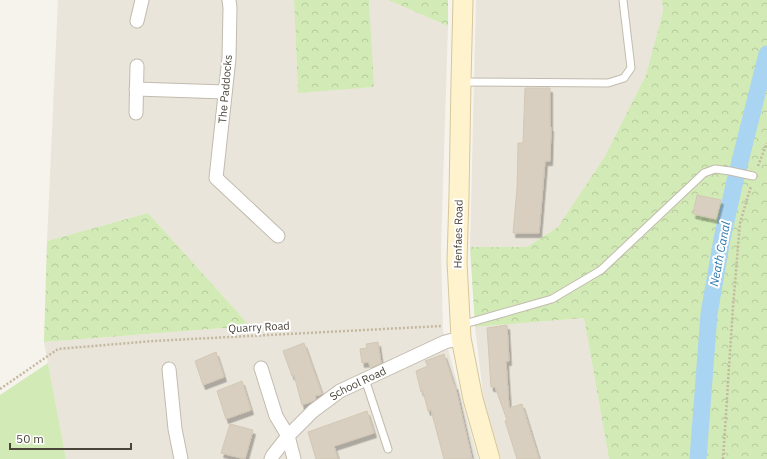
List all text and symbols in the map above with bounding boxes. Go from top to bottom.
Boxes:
street label: The Paddocks [215,54,235,124]
street label: Henfaes Road [450,199,466,269]
water label: Neath Canal [706,219,733,288]
street label: Quarry Road [228,318,290,336]
street label: School Road [327,364,388,403]
scale bar [10,425,131,451]
text: 50 m [16,431,44,446]

